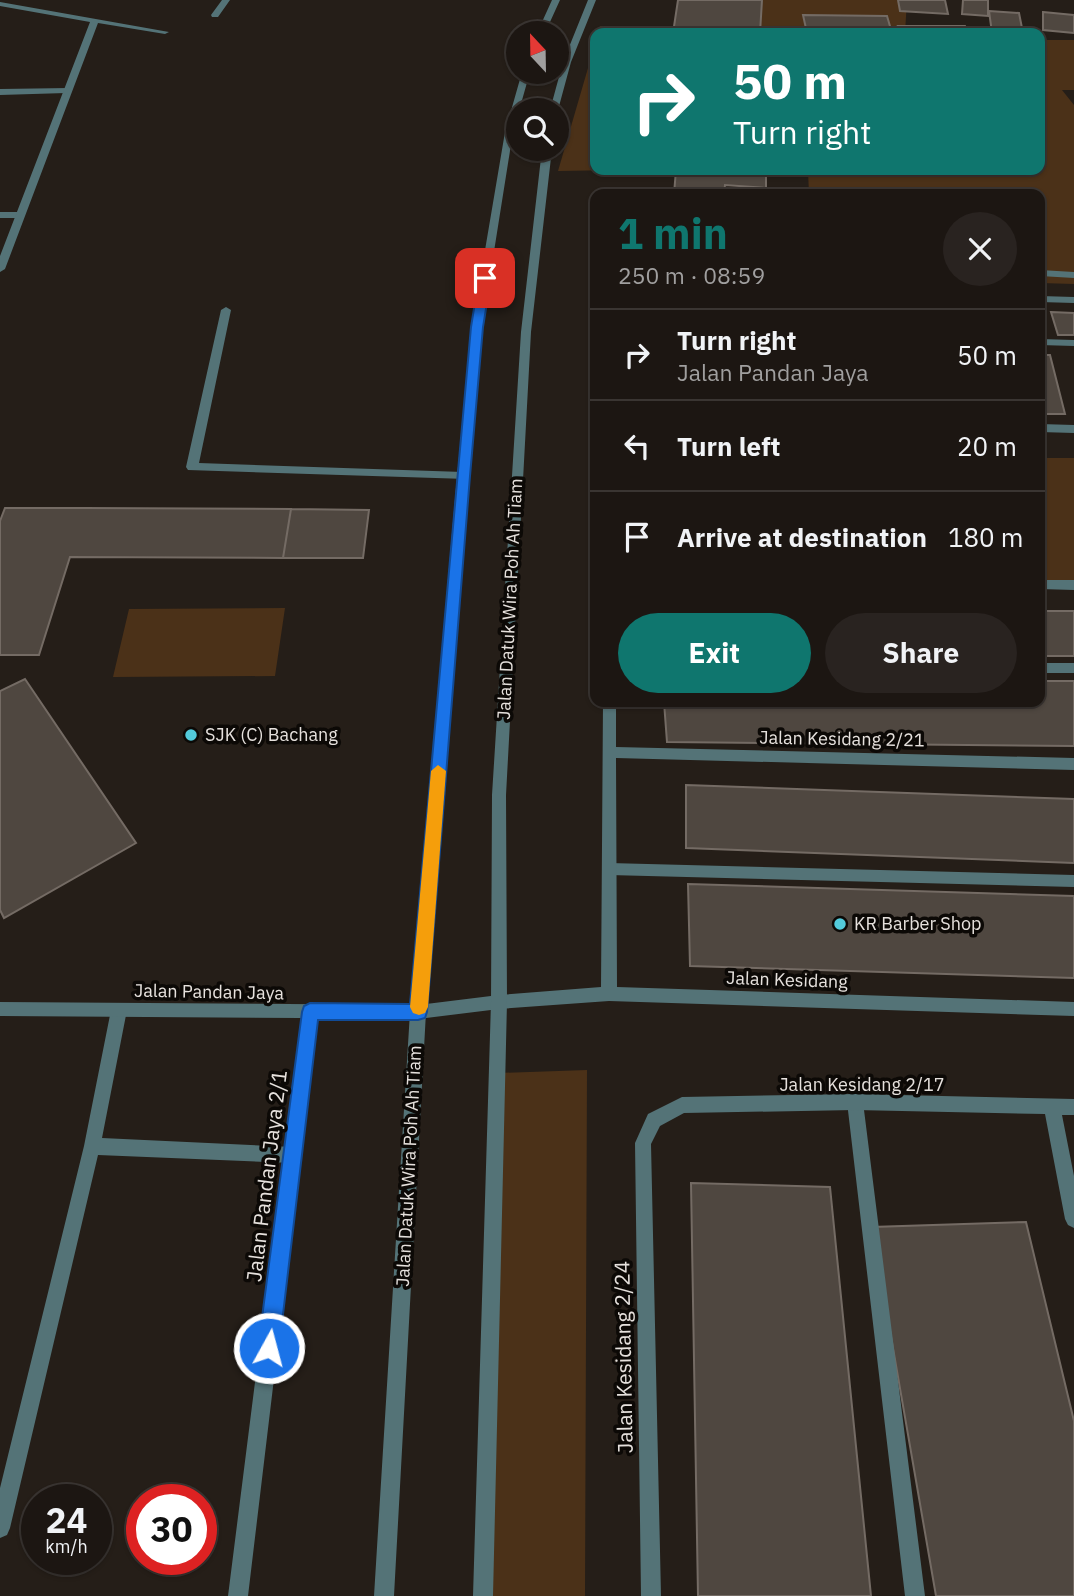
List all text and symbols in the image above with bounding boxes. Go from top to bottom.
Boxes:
north arrow [506,21,569,84]
map controls [506,21,569,161]
text: 50 m [733,49,847,112]
icon: right [618,56,709,147]
button: search [506,98,569,161]
text: Turn right [733,111,871,153]
text: 1 min [618,206,728,261]
button: close [943,212,1017,286]
pin [455,248,515,308]
icon: arrive [466,259,504,297]
text: 250 m · 08:59 [618,260,765,290]
text: Turn right [677,323,796,357]
icon: right [618,336,656,374]
text: 50 m [957,338,1017,372]
text: Jalan Pandan Jaya [677,357,869,387]
icon: left [618,427,656,465]
text: Turn left [677,429,780,463]
text: 20 m [957,429,1017,463]
street label: Jalan Datuk Wira Poh Ah Tiam [492,478,527,720]
icon: arrive [618,518,656,556]
text: Arrive at destination [677,520,927,554]
text: 180 m [948,520,1024,554]
button: Exit [618,613,811,693]
button: Share [825,613,1017,693]
place label: SJK (C) Bachang [205,723,338,746]
street label: Jalan Kesidang 2/21 [759,726,925,751]
marker: SJK (C) Bachang [183,727,199,743]
place label: KR Barber Shop [854,912,982,935]
marker: KR Barber Shop [832,916,848,932]
street label: Jalan Kesidang [726,966,849,993]
street label: Jalan Pandan Jaya [134,979,285,1004]
street label: Jalan Datuk Wira Poh Ah Tiam [391,1045,426,1287]
street label: Jalan Pandan Jaya 2/1 [239,1068,293,1283]
street label: Jalan Kesidang 2/17 [779,1073,945,1096]
street label: Jalan Kesidang 2/24 [607,1260,639,1454]
position arrow [232,1311,306,1385]
speed limit sign: 30 [126,1484,217,1575]
text: 24 [45,1497,88,1543]
text: km/h [45,1535,88,1558]

